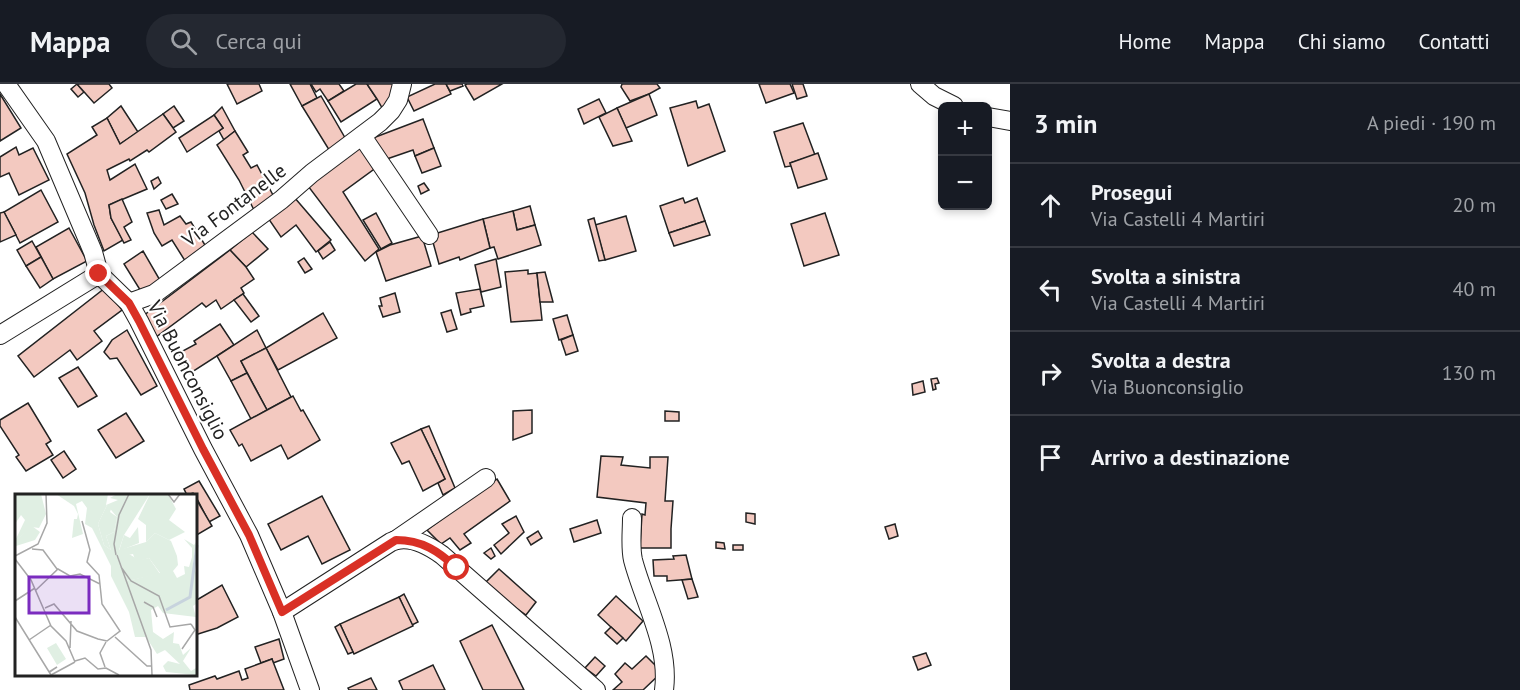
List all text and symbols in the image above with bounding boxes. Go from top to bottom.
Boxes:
search box [146,14,566,68]
text: Mappa [30,23,110,60]
icon: search [167,25,200,58]
text: Cerca qui [215,27,302,55]
text: Home [1118,28,1172,55]
text: Mappa [1205,28,1265,55]
text: Chi siamo [1298,28,1386,55]
text: Contatti [1419,28,1490,55]
map controls [938,102,992,210]
button: + [938,102,992,156]
text: 3 min [1034,107,1097,140]
text: A piedi · 190 m [1367,110,1496,136]
button: − [938,156,992,210]
street label: Via Fontanelle [176,157,291,253]
text: Prosegui [1091,178,1172,206]
icon: ahead [1034,189,1067,222]
text: 20 m [1453,192,1496,218]
text: Via Castelli 4 Martiri [1091,206,1265,232]
route end [85,260,111,286]
text: Svolta a sinistra [1091,262,1241,290]
icon: left [1034,273,1067,306]
text: 40 m [1453,276,1496,302]
text: Via Castelli 4 Martiri [1091,290,1265,316]
street label: Via Buonconsiglio [141,295,234,444]
text: Svolta a destra [1091,346,1231,374]
icon: right [1034,357,1067,390]
text: 130 m [1442,360,1496,386]
text: Via Buonconsiglio [1091,374,1244,400]
icon: arrive [1034,441,1067,474]
text: Arrivo a destinazione [1091,443,1290,471]
inset map [15,494,196,675]
route start [443,554,469,580]

